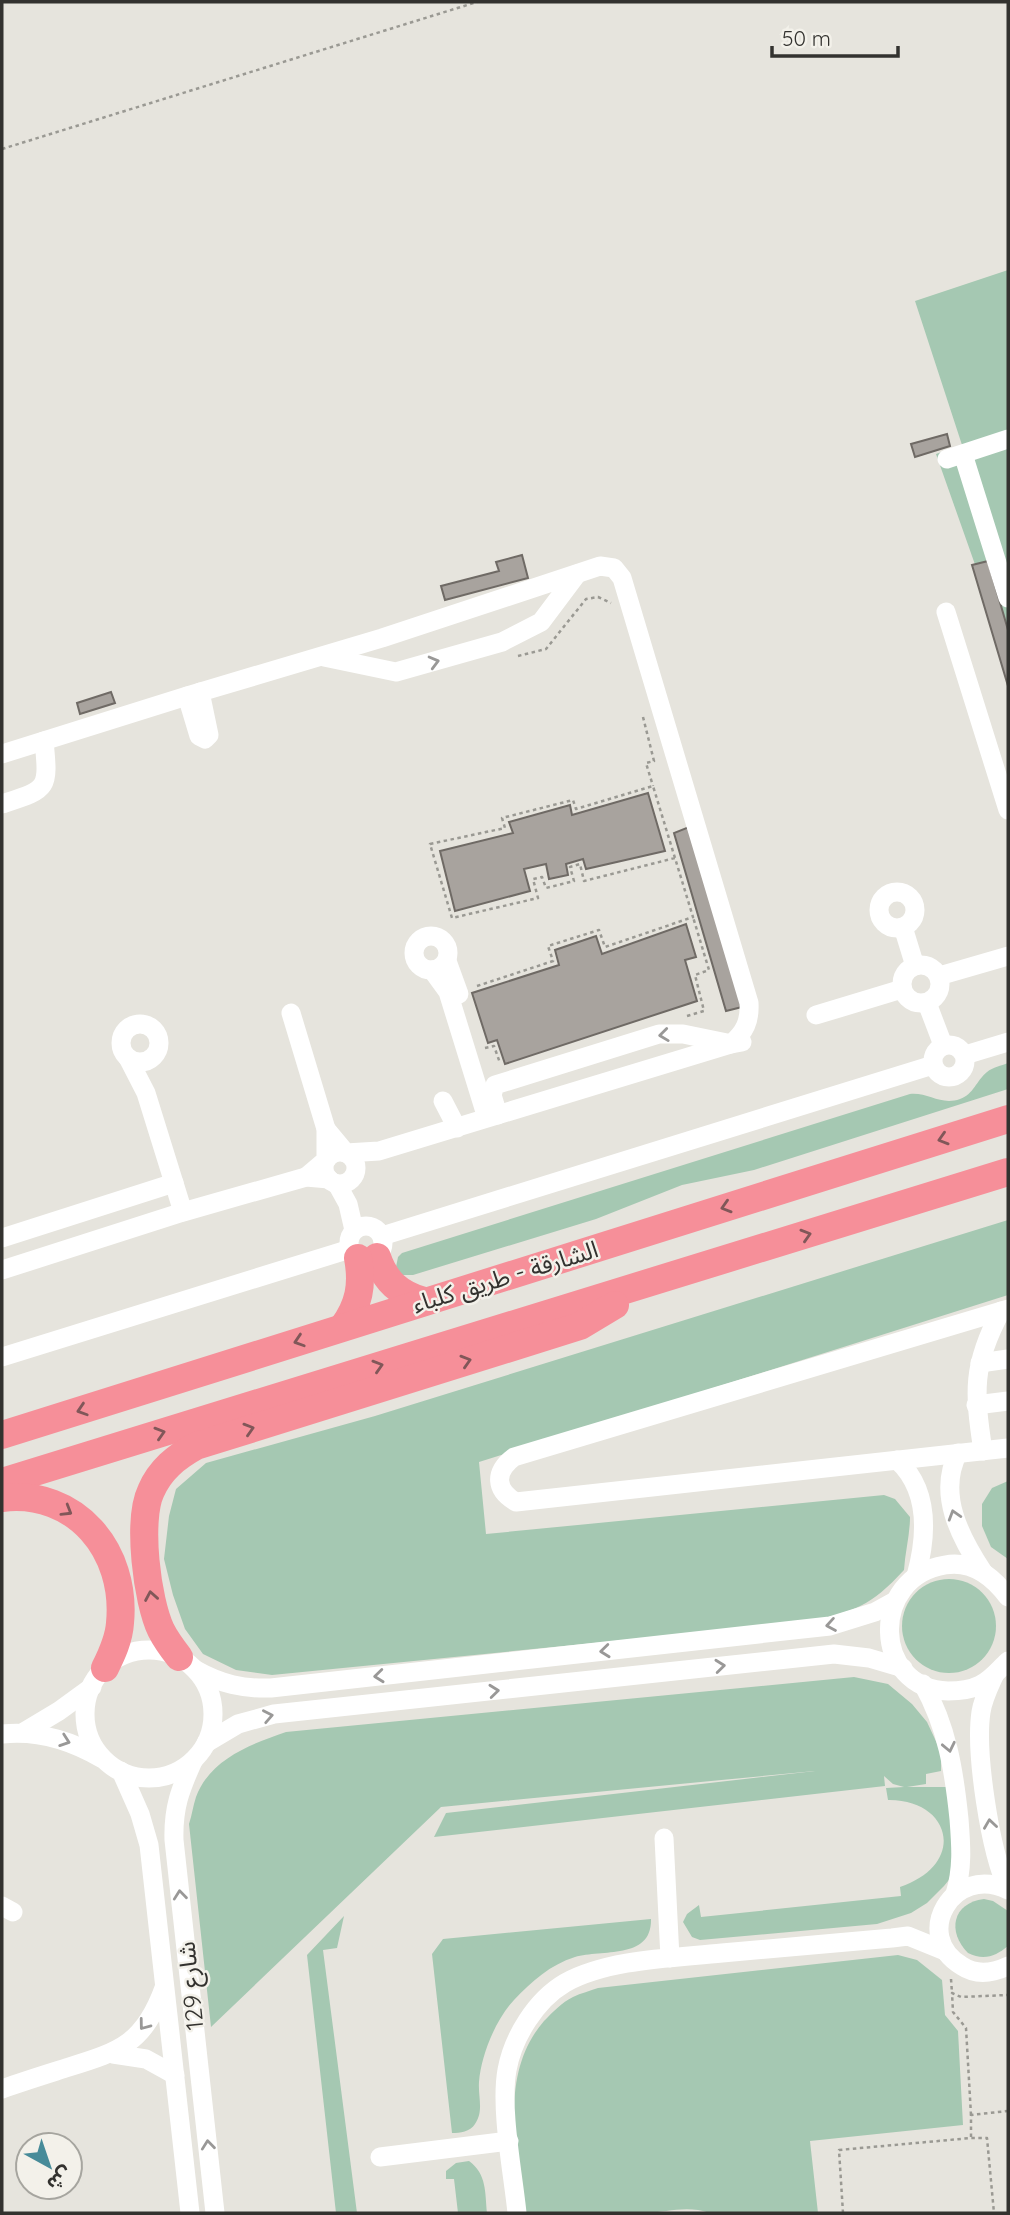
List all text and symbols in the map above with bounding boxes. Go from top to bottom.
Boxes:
scale bar [772,14,898,58]
text: 50 m [782,25,831,51]
one-way arrow [428,656,440,670]
one-way arrow [658,1027,670,1042]
one-way arrow [937,1131,950,1145]
one-way arrow [720,1199,733,1213]
one-way arrow [800,1228,812,1243]
street label: الشارقة - طريق كلباء [409,1233,602,1319]
one-way arrow [293,1333,305,1348]
one-way arrow [460,1355,472,1370]
one-way arrow [372,1360,384,1375]
one-way arrow [76,1402,88,1416]
one-way arrow [242,1423,255,1437]
one-way arrow [154,1426,166,1441]
one-way arrow [59,1502,72,1515]
one-way arrow [948,1509,963,1521]
one-way arrow [144,1590,159,1602]
one-way arrow [825,1617,837,1632]
one-way arrow [600,1643,611,1658]
one-way arrow [715,1659,726,1674]
one-way arrow [374,1668,385,1683]
one-way arrow [488,1683,500,1698]
one-way arrow [262,1709,274,1724]
one-way arrow [58,1733,70,1747]
one-way arrow [940,1741,955,1753]
one-way arrow [983,1818,998,1830]
one-way arrow [173,1889,188,1900]
street label: شارع 129 [170,1940,213,2032]
one-way arrow [140,2017,153,2029]
north arrow [14,2131,84,2201]
one-way arrow [201,2140,216,2151]
text: ش [42,2161,78,2197]

